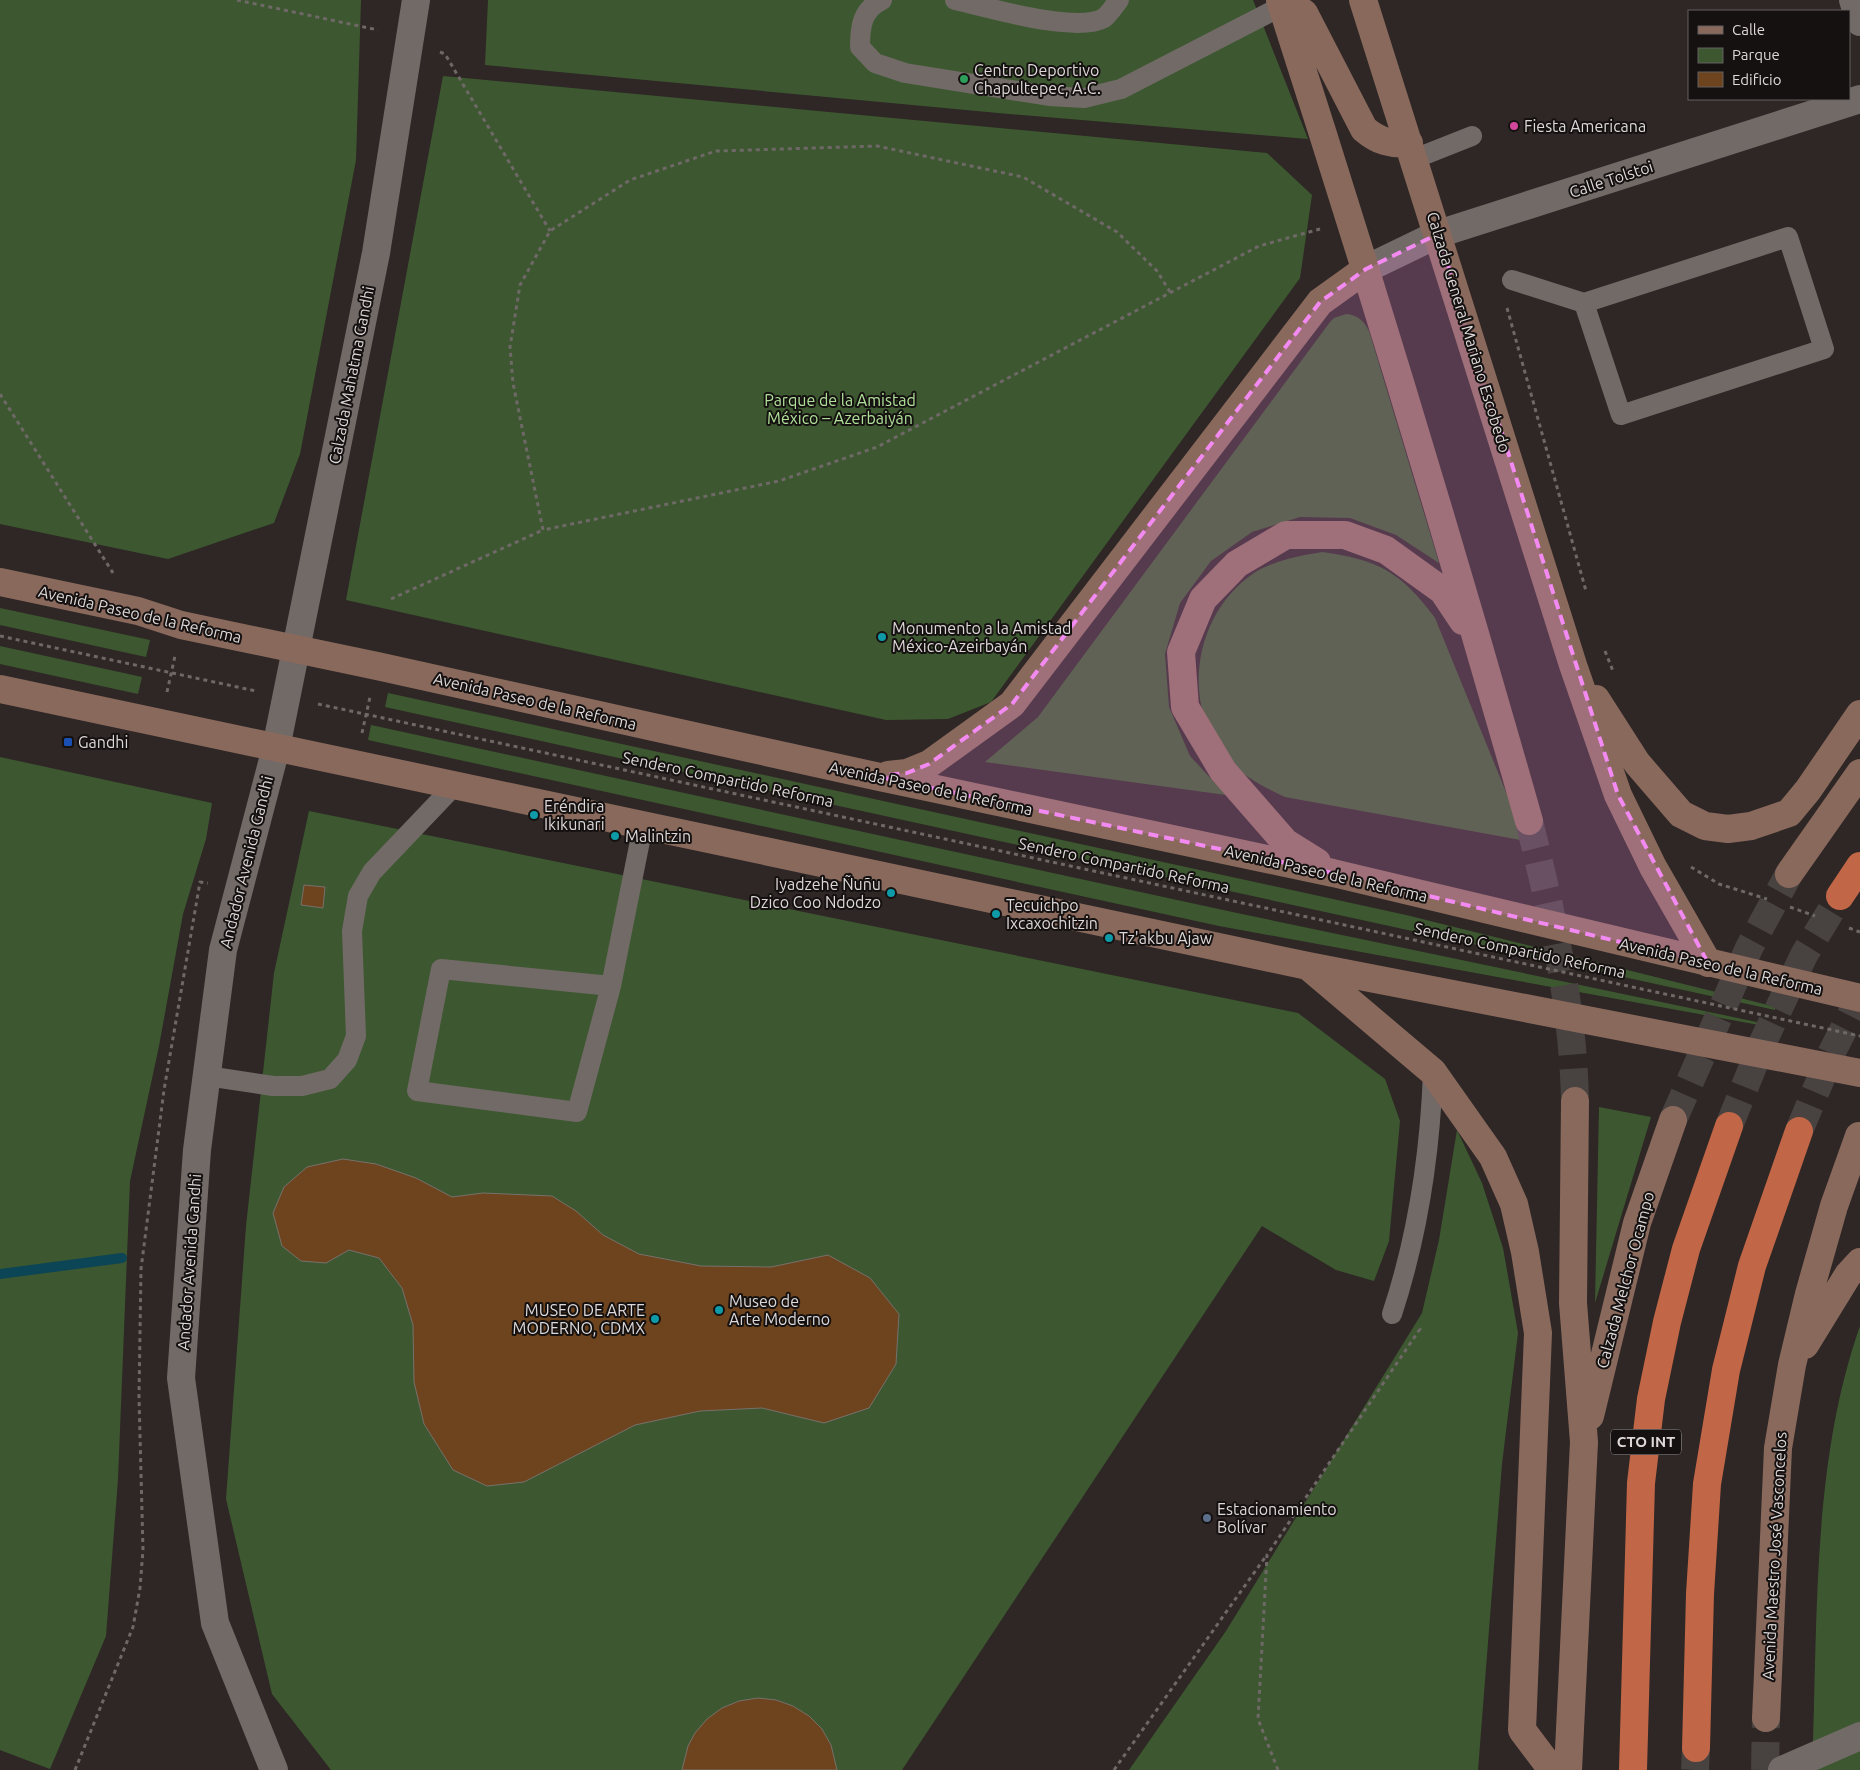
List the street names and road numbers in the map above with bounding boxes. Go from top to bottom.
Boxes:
street label: Calle Tolstoi [1567,157,1655,201]
street label: Calzada General Mariano Escobedo [1424,210,1514,454]
street label: Calzada Mahatma Gandhi [325,284,377,466]
street label: Avenida Paseo de la Reforma [37,582,243,646]
street label: Avenida Paseo de la Reforma [432,669,638,733]
street label: Sendero Compartido Reforma [621,748,835,810]
street label: Avenida Paseo de la Reforma [828,758,1034,818]
street label: Andador Avenida Gandhi [216,774,276,950]
street label: Sendero Compartido Reforma [1017,834,1231,896]
street label: Avenida Paseo de la Reforma [1223,841,1429,905]
street label: Sendero Compartido Reforma [1413,919,1627,981]
street label: Avenida Paseo de la Reforma [1618,934,1824,998]
street label: Andador Avenida Gandhi [174,1173,204,1351]
street label: Calzada Melchor Ocampo [1593,1190,1657,1370]
road number: CTO INT [1611,1430,1681,1454]
street label: Avenida Maestro José Vasconcelos [1759,1431,1789,1681]

